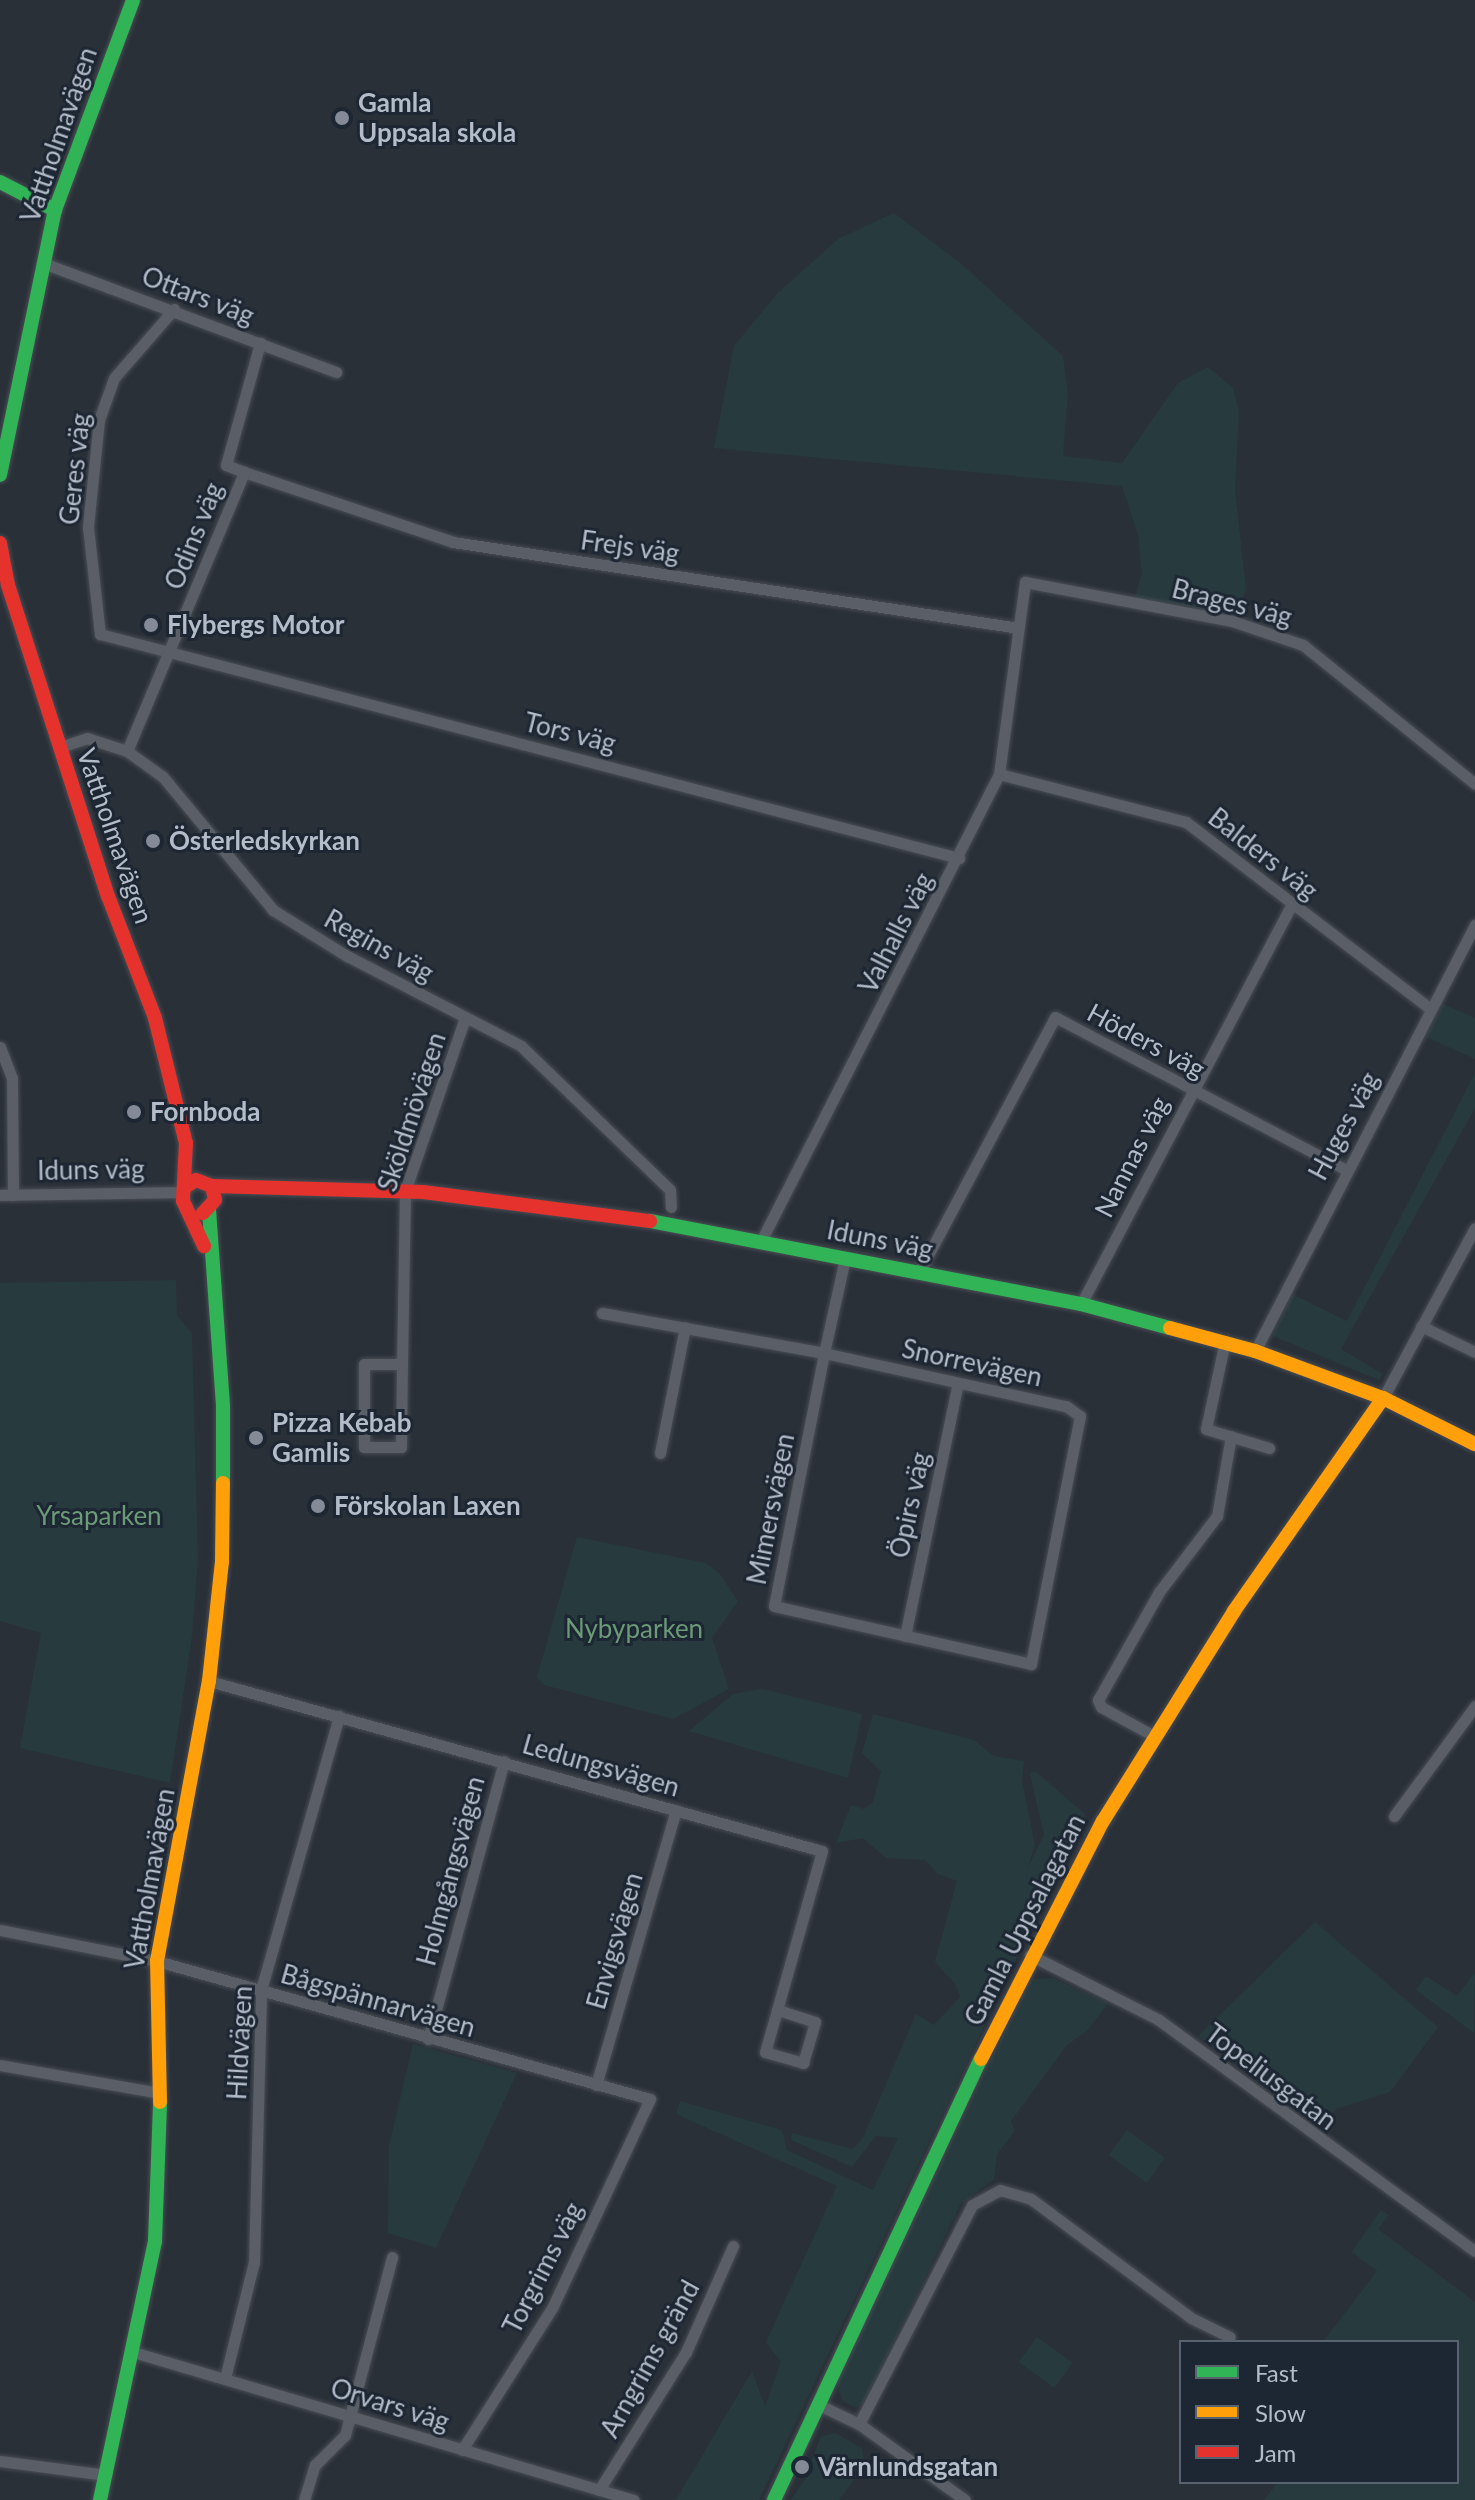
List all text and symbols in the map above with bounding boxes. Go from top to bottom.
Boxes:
street label: Vattholmavägen [14,43,104,227]
place label: Gamla Uppsala skola [358,87,516,148]
marker: Gamla Uppsala skola [333,109,351,127]
street label: Ottars väg [137,260,259,332]
street label: Geres väg [54,411,96,527]
street label: Odins väg [158,478,230,594]
street label: Frejs väg [578,525,682,569]
street label: Brages väg [1168,573,1296,633]
place label: Flybergs Motor [167,609,344,641]
marker: Flybergs Motor [142,616,160,634]
street label: Tors väg [521,707,619,759]
street label: Vattholmavägen [70,744,160,928]
street label: Balders väg [1202,801,1324,907]
place label: Österledskyrkan [169,825,360,857]
marker: Österledskyrkan [144,832,162,850]
street label: Valhalls väg [852,867,940,999]
street label: Regins väg [319,903,439,989]
street label: Höders väg [1082,997,1210,1085]
street label: Sköldmövägen [372,1029,452,1195]
street label: Huges väg [1302,1066,1386,1186]
street label: Nannas väg [1088,1091,1176,1223]
place label: Fornboda [150,1096,260,1128]
marker: Fornboda [125,1103,143,1121]
street label: Iduns väg [37,1153,145,1187]
street label: Iduns väg [824,1214,936,1266]
street label: Snorrevägen [899,1333,1045,1393]
place label: Pizza Kebab Gamlis [272,1407,412,1468]
marker: Pizza Kebab Gamlis [247,1429,265,1447]
street label: Mimersvägen [741,1431,801,1587]
street label: Öpirs väg [883,1449,937,1561]
place label: Förskolan Laxen [334,1490,521,1522]
marker: Förskolan Laxen [309,1497,327,1515]
park label: Yrsaparken [36,1500,162,1532]
park label: Nybyparken [565,1613,703,1645]
street label: Ledungsvägen [519,1729,683,1803]
street label: Holmgångsvägen [411,1773,491,1969]
street label: Vattholmavägen [119,1786,181,1972]
street label: Gamla Uppsalagatan [958,1809,1092,2031]
street label: Envigsvägen [581,1869,649,2013]
street label: Bågspännarvägen [277,1958,479,2044]
street label: Hildvägen [221,1985,259,2101]
street label: Topeliusgatan [1199,2018,1343,2136]
street label: Torgrims väg [496,2197,590,2339]
street label: Arngrims gränd [594,2275,706,2443]
legend [1179,2340,1459,2484]
text: Fast [1255,2358,1298,2387]
street label: Orvars väg [327,2372,453,2438]
text: Slow [1255,2398,1306,2427]
text: Jam [1255,2438,1296,2467]
place label: Värnlundsgatan [818,2451,998,2483]
marker: Värnlundsgatan [793,2458,811,2476]

